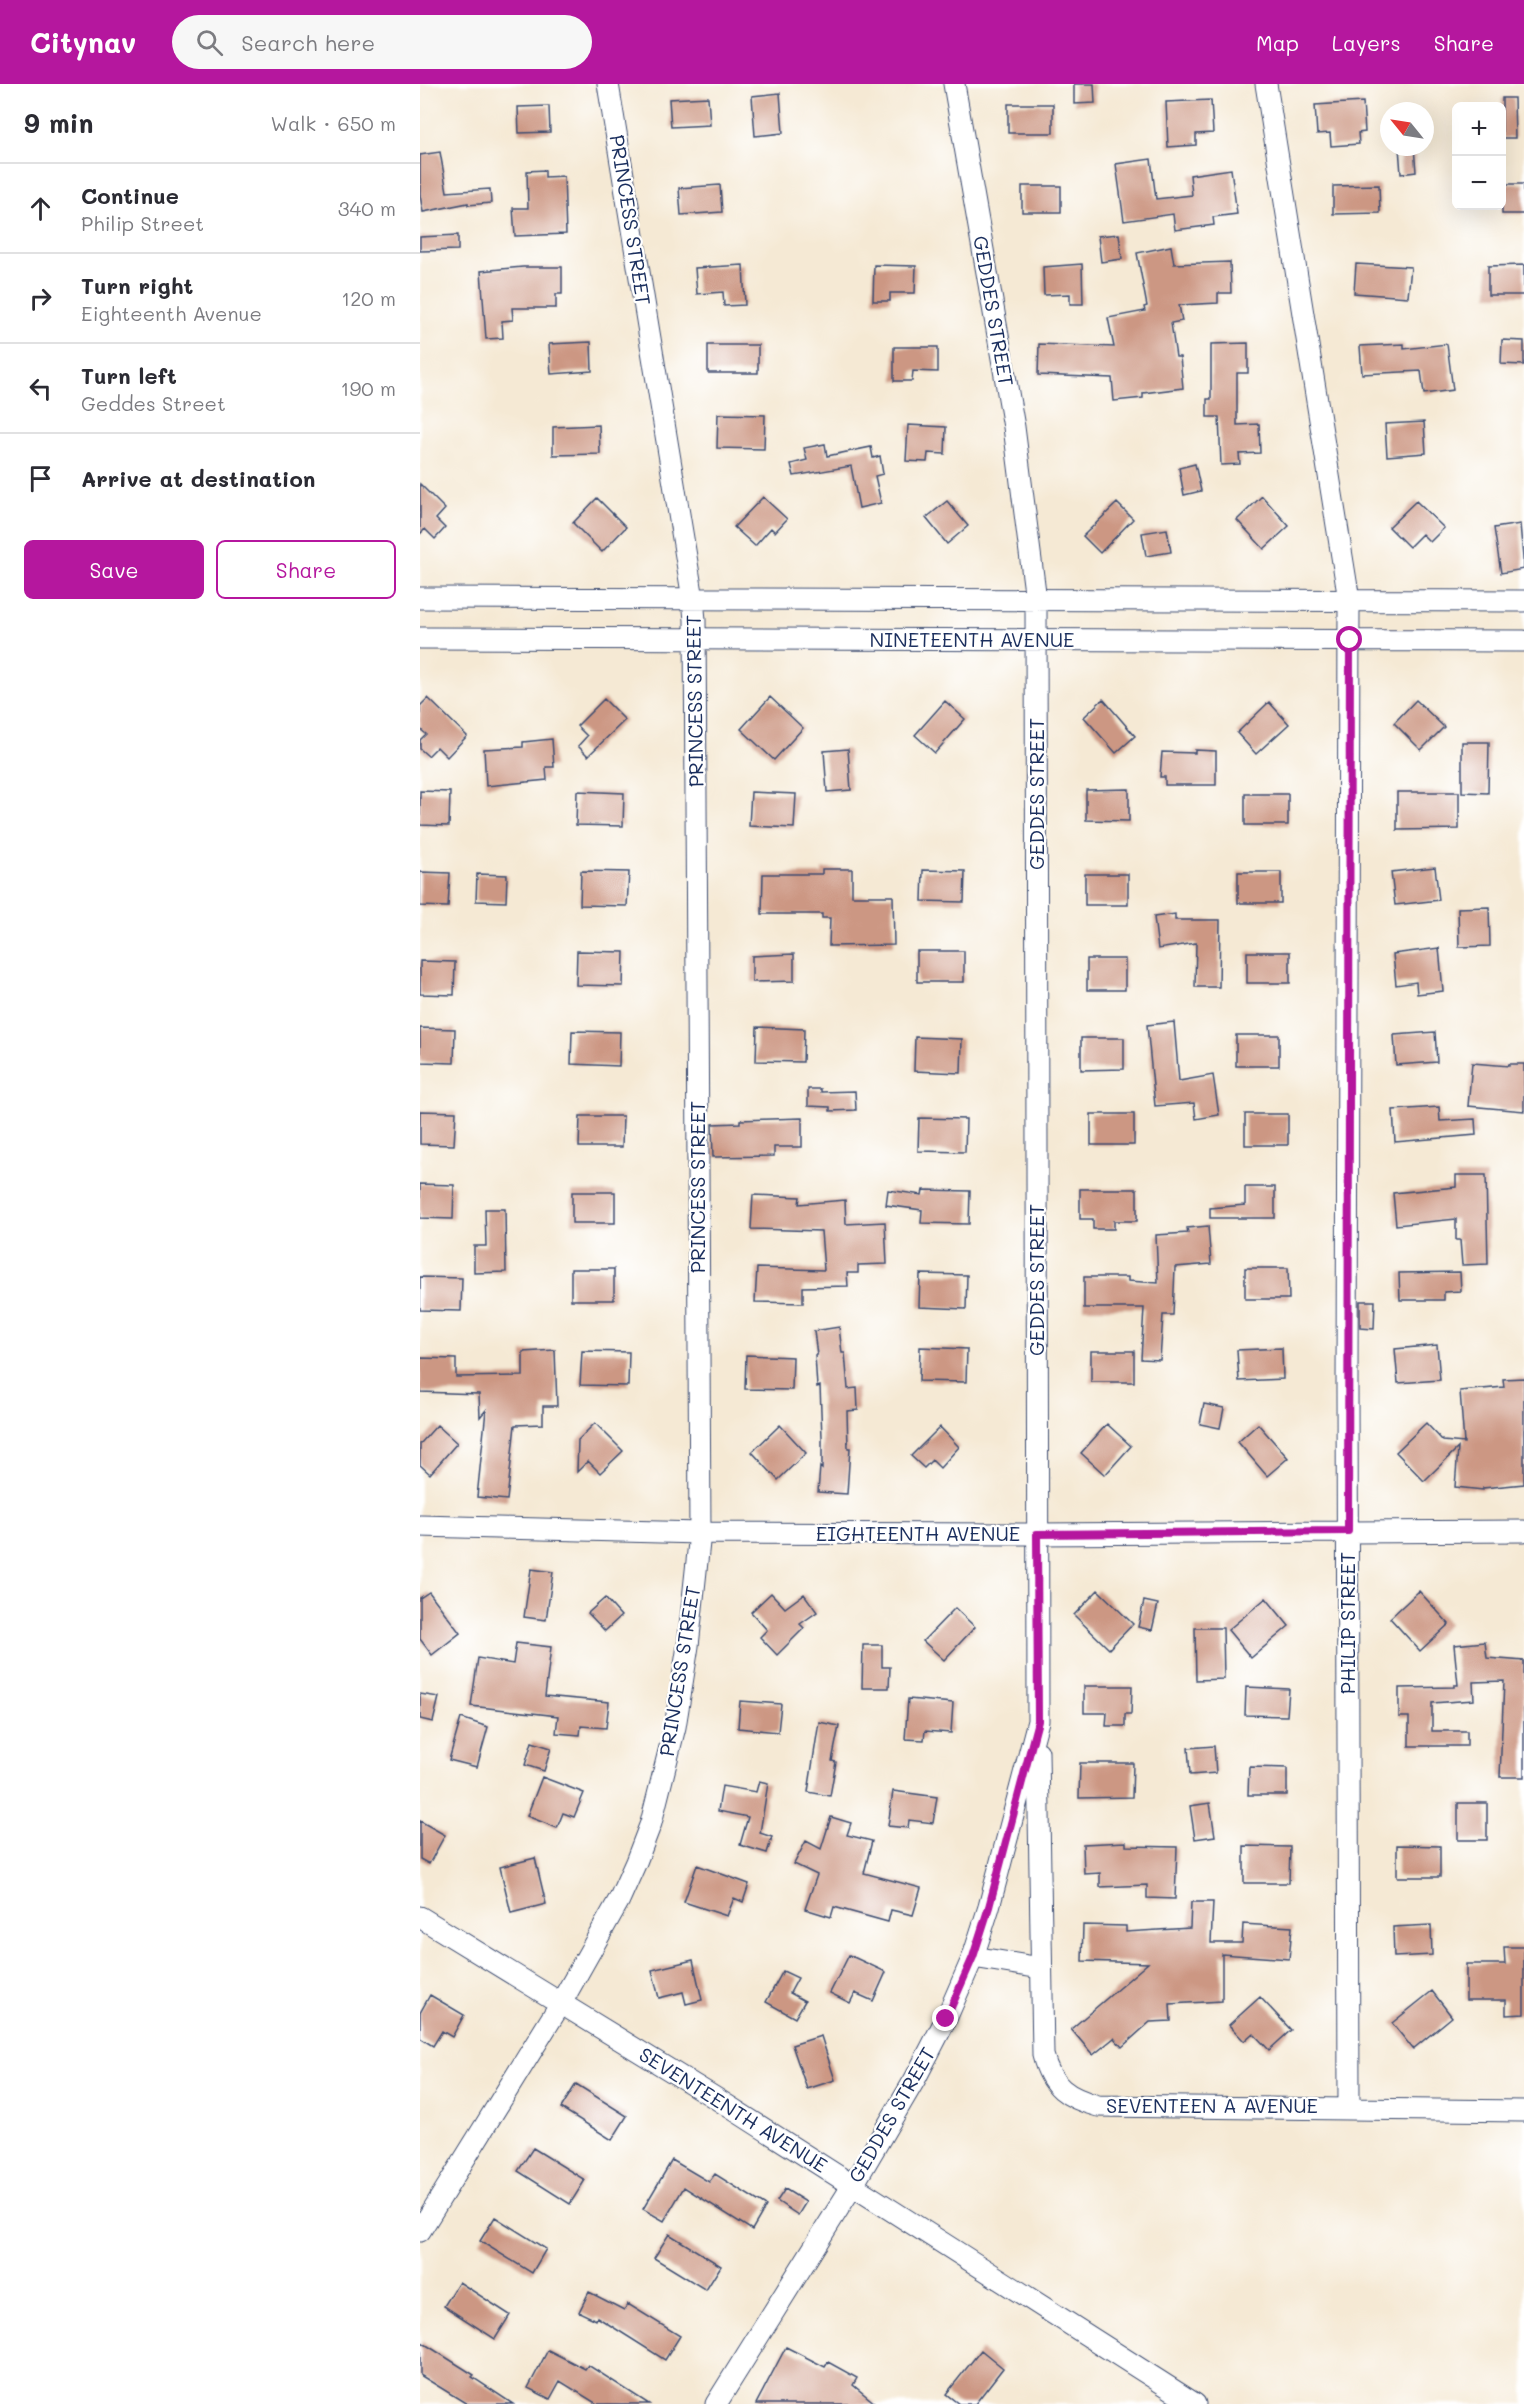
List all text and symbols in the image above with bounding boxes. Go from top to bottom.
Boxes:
search box [172,15,592,69]
text: Citynav [30,24,136,60]
icon: search [193,26,226,59]
text: Search here [241,28,375,57]
text: Map [1256,29,1299,56]
text: Layers [1332,29,1401,56]
text: Share [1434,29,1494,56]
north arrow [1380,102,1434,156]
map controls [1452,102,1506,210]
button: + [1452,102,1506,156]
text: 9 min [24,106,93,140]
text: Walk · 650 m [270,110,396,136]
street label: PRINCESS STREET [605,133,657,307]
button: − [1452,156,1506,210]
text: Continue [81,181,179,210]
icon: ahead [24,192,57,225]
text: 340 m [338,195,396,221]
text: Philip Street [81,210,204,236]
street label: GEDDES STREET [968,234,1020,388]
text: Turn right [81,271,193,300]
icon: right [24,282,57,315]
text: 120 m [341,285,396,311]
text: Eighteenth Avenue [81,300,262,326]
text: Turn left [81,361,177,390]
icon: left [24,372,57,405]
text: 190 m [341,375,396,401]
text: Geddes Street [81,390,226,416]
icon: arrive [24,462,57,495]
text: Arrive at destination [81,464,316,493]
button: Save [24,540,204,599]
button: Share [216,540,396,599]
street label: PRINCESS STREET [679,615,709,787]
street label: NINETEENTH AVENUE [869,626,1075,652]
route start [1336,626,1362,652]
street label: GEDDES STREET [1023,718,1049,870]
street label: PRINCESS STREET [684,1101,710,1273]
street label: GEDDES STREET [1023,1204,1049,1356]
street label: EIGHTEENTH AVENUE [816,1520,1020,1546]
street label: PHILIP STREET [1334,1552,1360,1694]
street label: PRINCESS STREET [653,1584,705,1758]
route end [932,2005,958,2031]
street label: SEVENTEENTH AVENUE [635,2041,832,2178]
street label: GEDDES STREET [842,2042,940,2187]
street label: SEVENTEEN A AVENUE [1106,2092,1318,2118]

